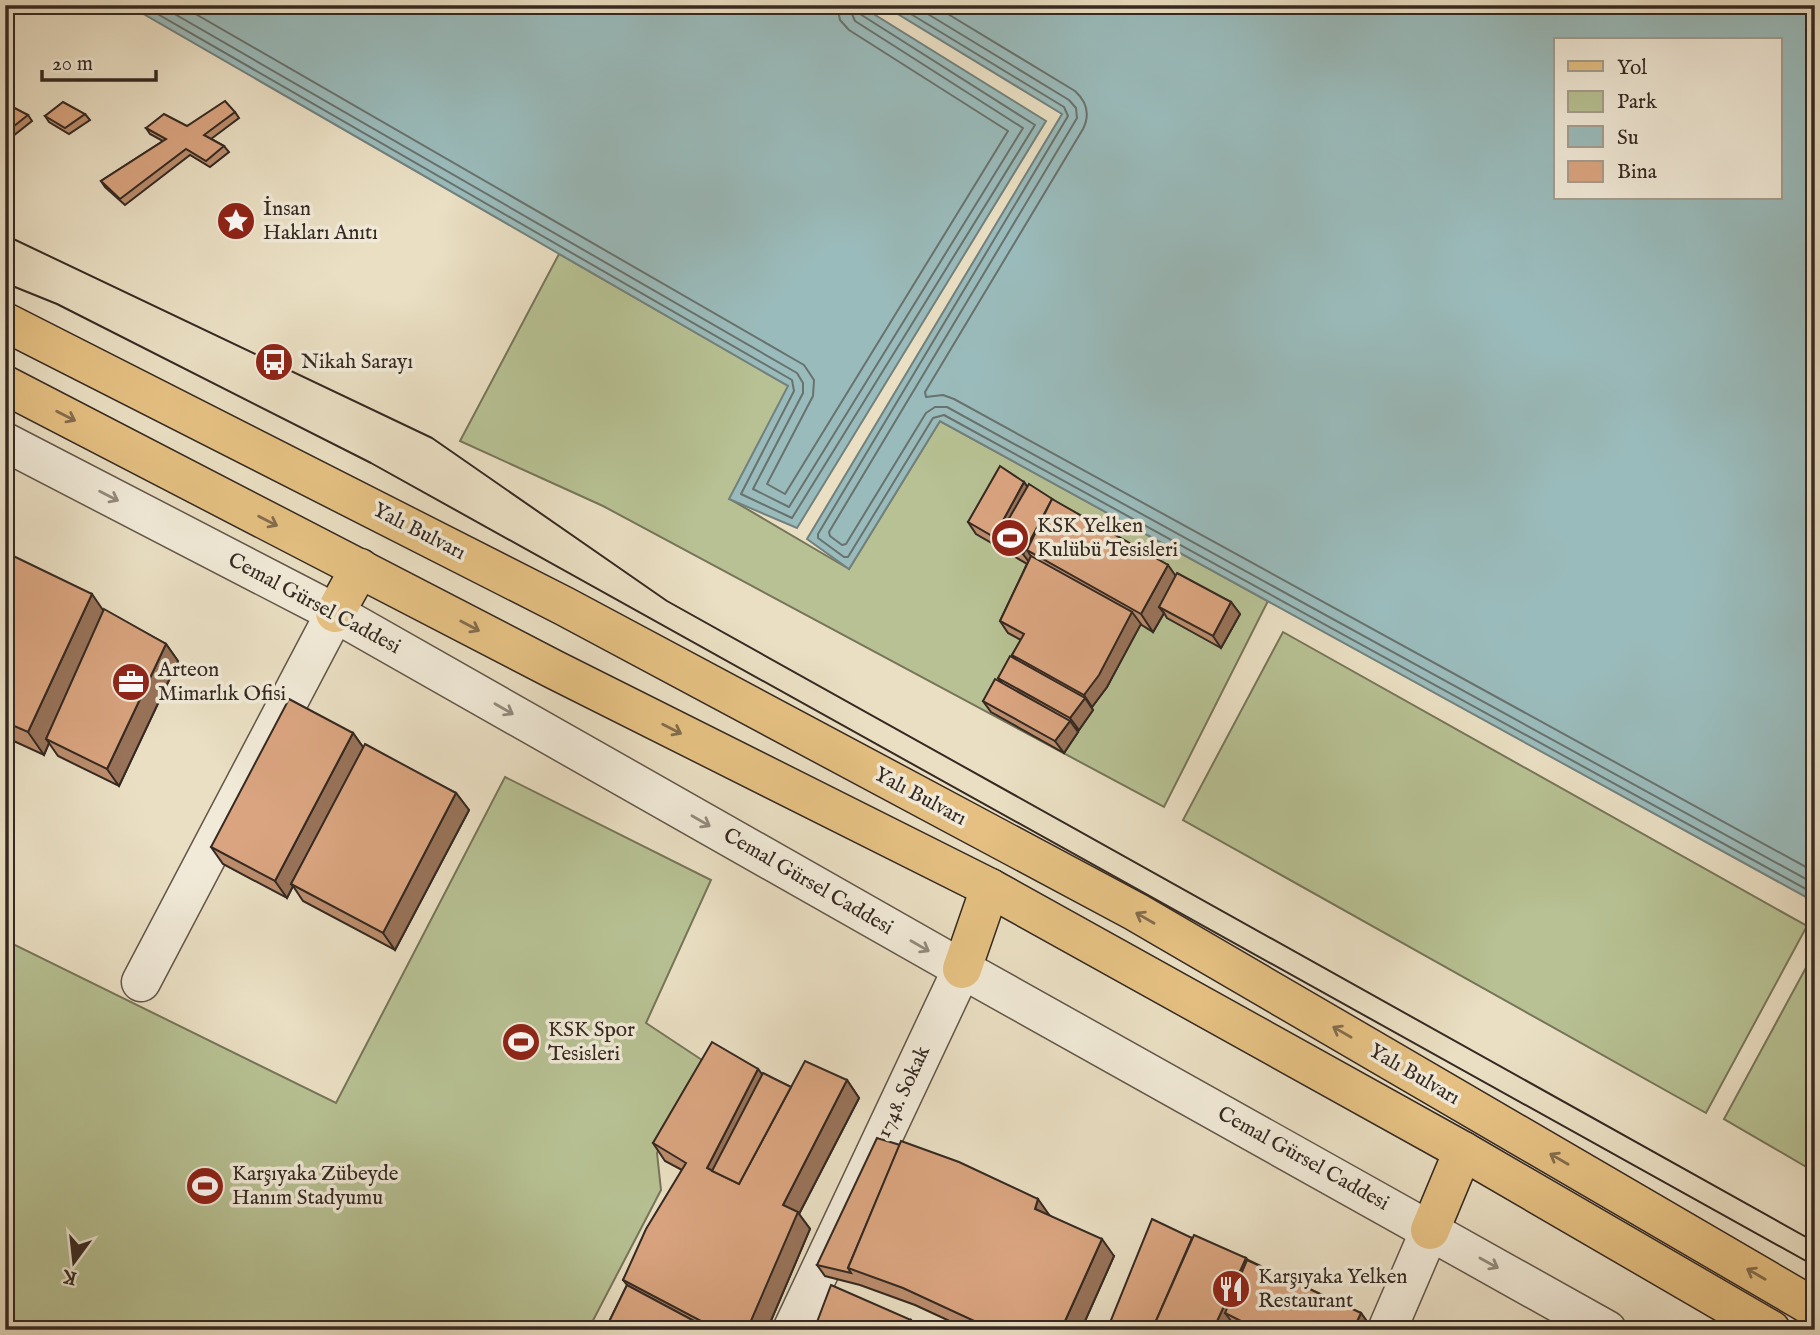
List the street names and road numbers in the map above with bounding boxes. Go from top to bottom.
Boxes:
street label: Yalı Bulvarı [368,497,470,567]
street label: Cemal Gürsel Caddesi [223,547,405,661]
street label: Yalı Bulvarı [869,761,971,833]
street label: Cemal Gürsel Caddesi [718,822,898,942]
street label: Yalı Bulvarı [1364,1038,1464,1112]
street label: 1748. Sokak [871,1041,937,1142]
street label: Cemal Gürsel Caddesi [1212,1101,1394,1217]

